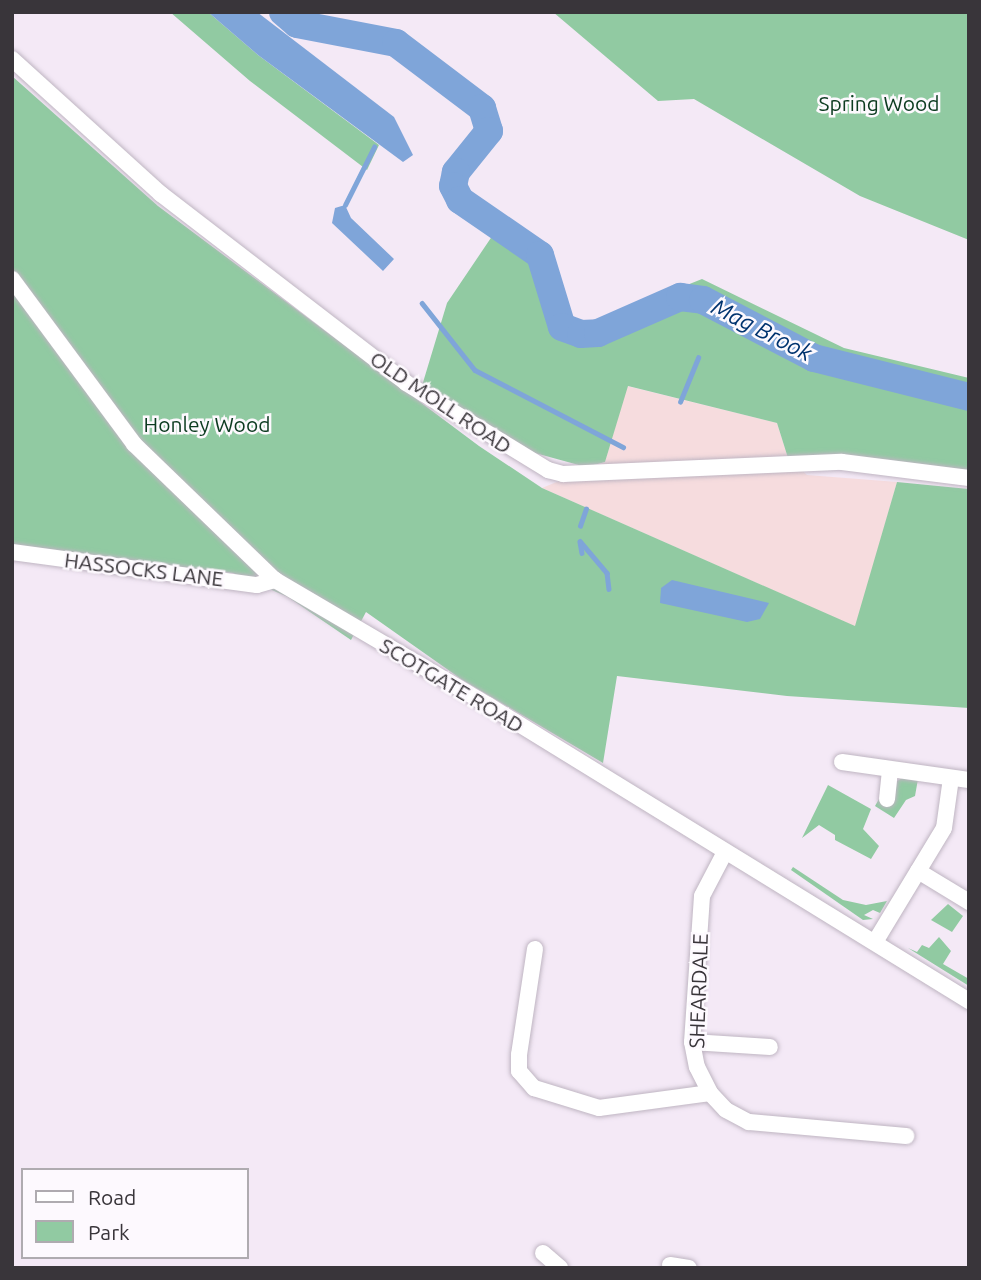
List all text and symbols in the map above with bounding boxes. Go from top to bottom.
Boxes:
park label: Spring Wood [818,90,940,116]
water label: Mag Brook [707,293,817,367]
street label: OLD MOLL ROAD [366,345,516,459]
park label: Honley Wood [144,411,270,437]
street label: HASSOCKS LANE [63,547,225,591]
street label: SCOTGATE ROAD [376,632,528,738]
street label: SHEARDALE [683,933,713,1049]
legend [21,1168,248,1259]
text: Road [88,1185,136,1209]
text: Park [88,1220,130,1244]

